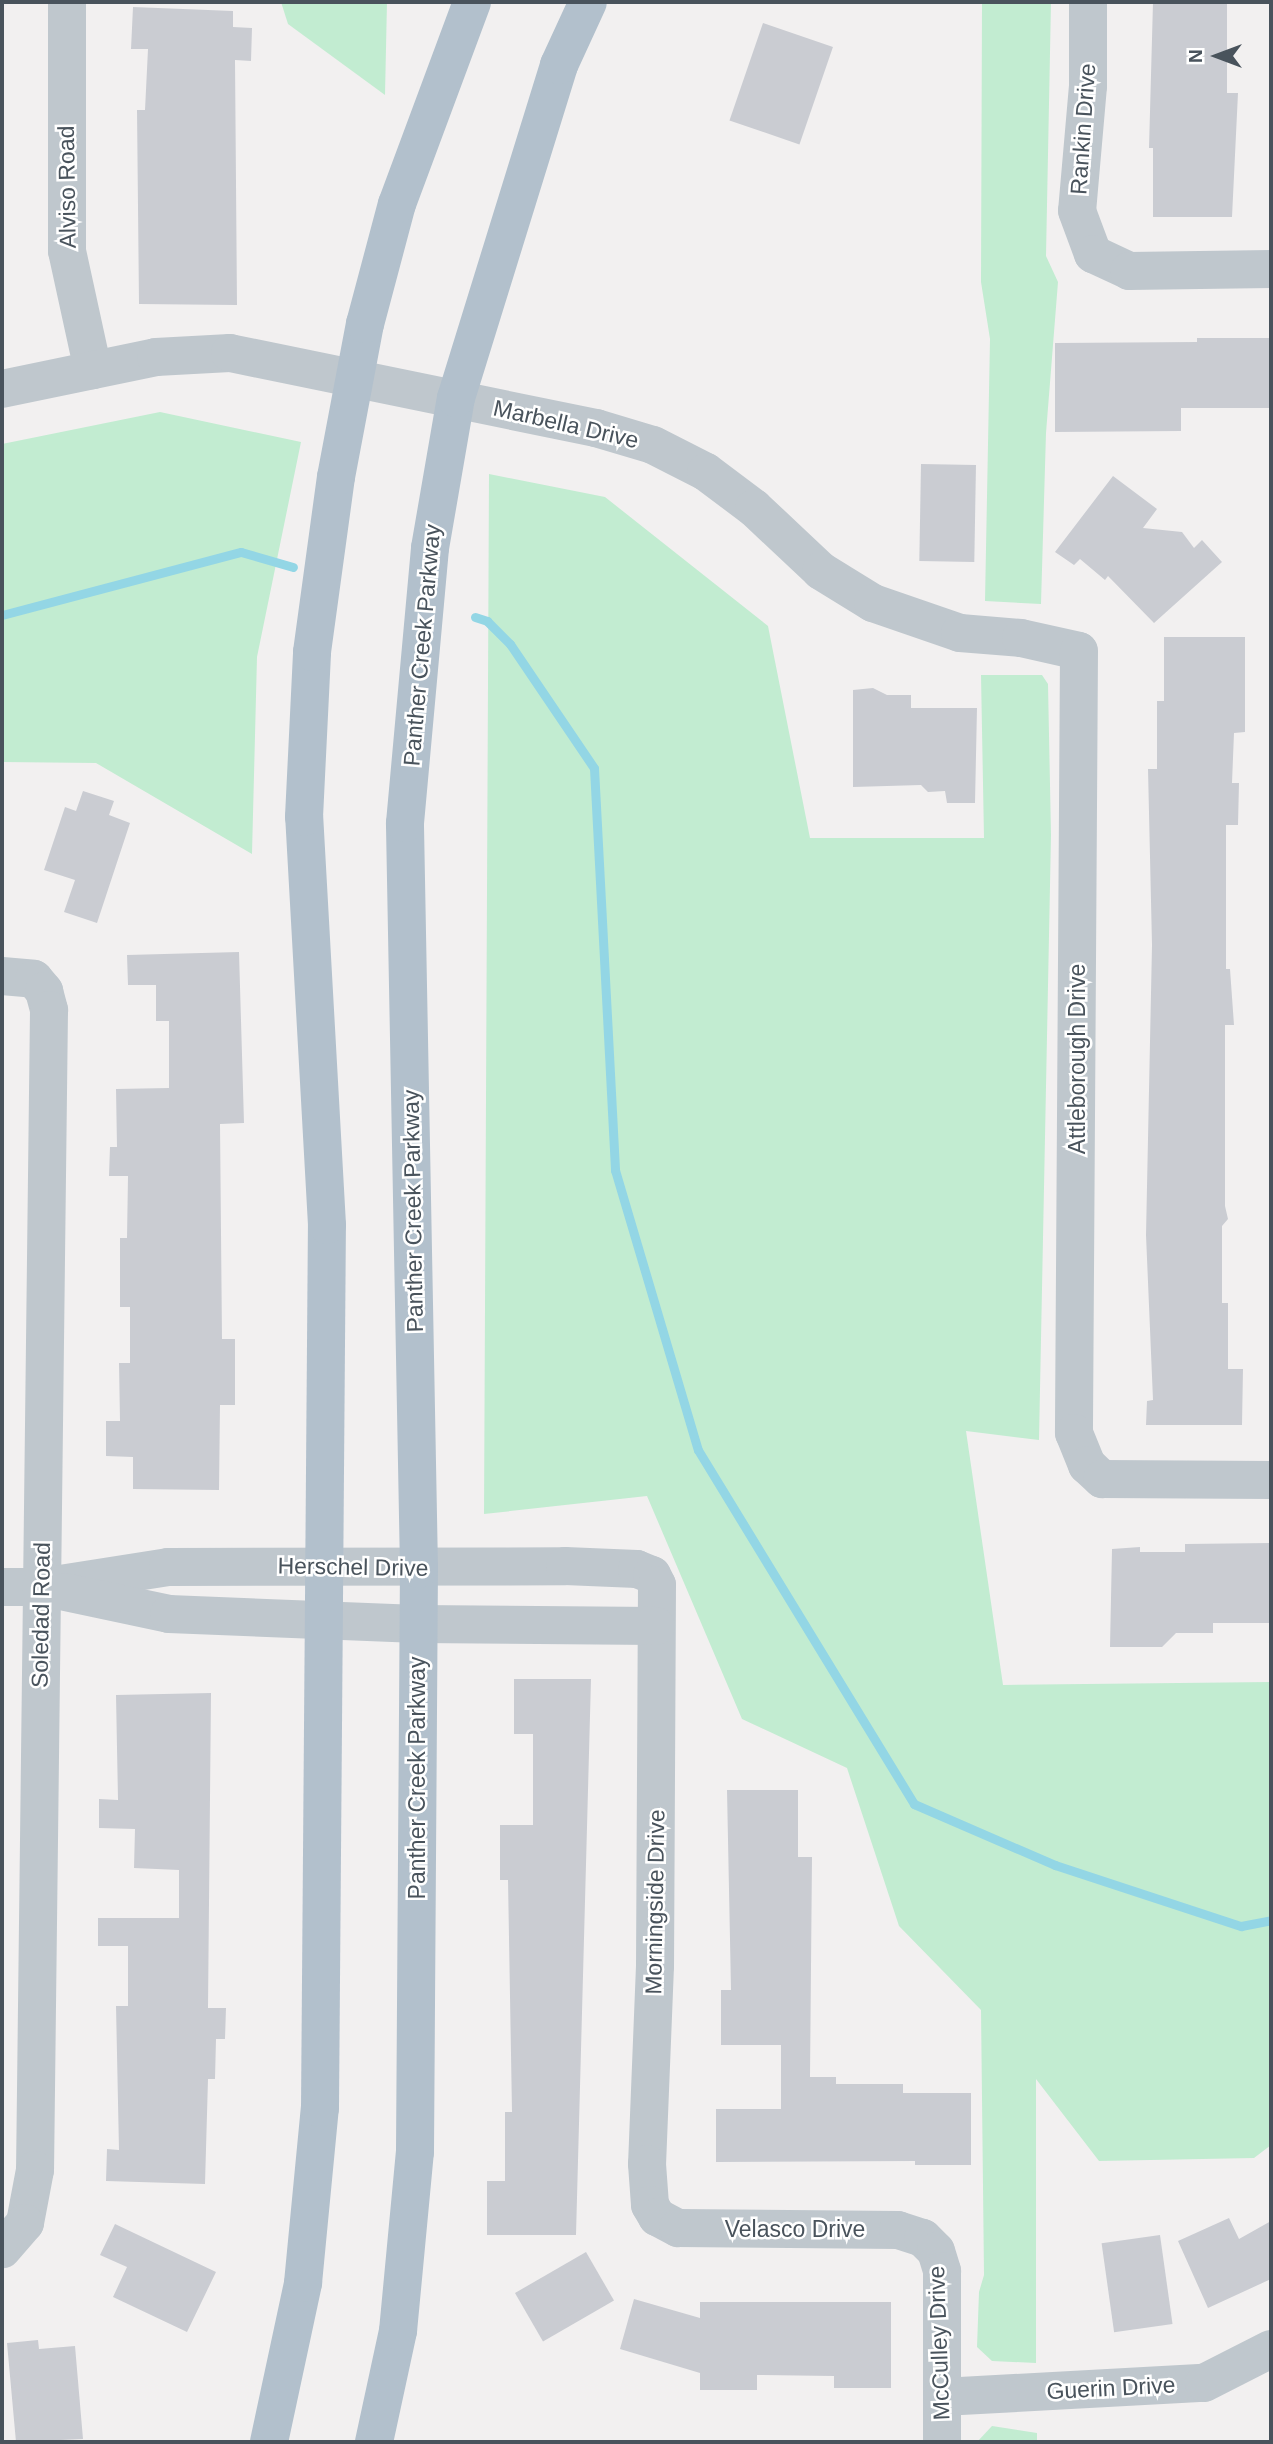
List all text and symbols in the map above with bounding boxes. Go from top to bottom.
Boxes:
north arrow [1182,21,1252,91]
text: N [1185,49,1206,63]
street label: Rankin Drive [1065,62,1101,196]
street label: Alviso Road [52,125,82,249]
street label: Marbella Drive [491,394,641,454]
street label: Panther Creek Parkway [398,523,446,767]
street label: Attleborough Drive [1063,964,1091,1154]
street label: Panther Creek Parkway [397,1089,429,1333]
street label: Soledad Road [26,1542,56,1688]
street label: Herschel Drive [277,1552,429,1582]
street label: Panther Creek Parkway [403,1657,431,1899]
street label: Morningside Drive [640,1809,670,1995]
street label: Velasco Drive [725,2215,865,2243]
street label: McCulley Drive [923,2265,955,2421]
street label: Guerin Drive [1046,2371,1176,2405]

